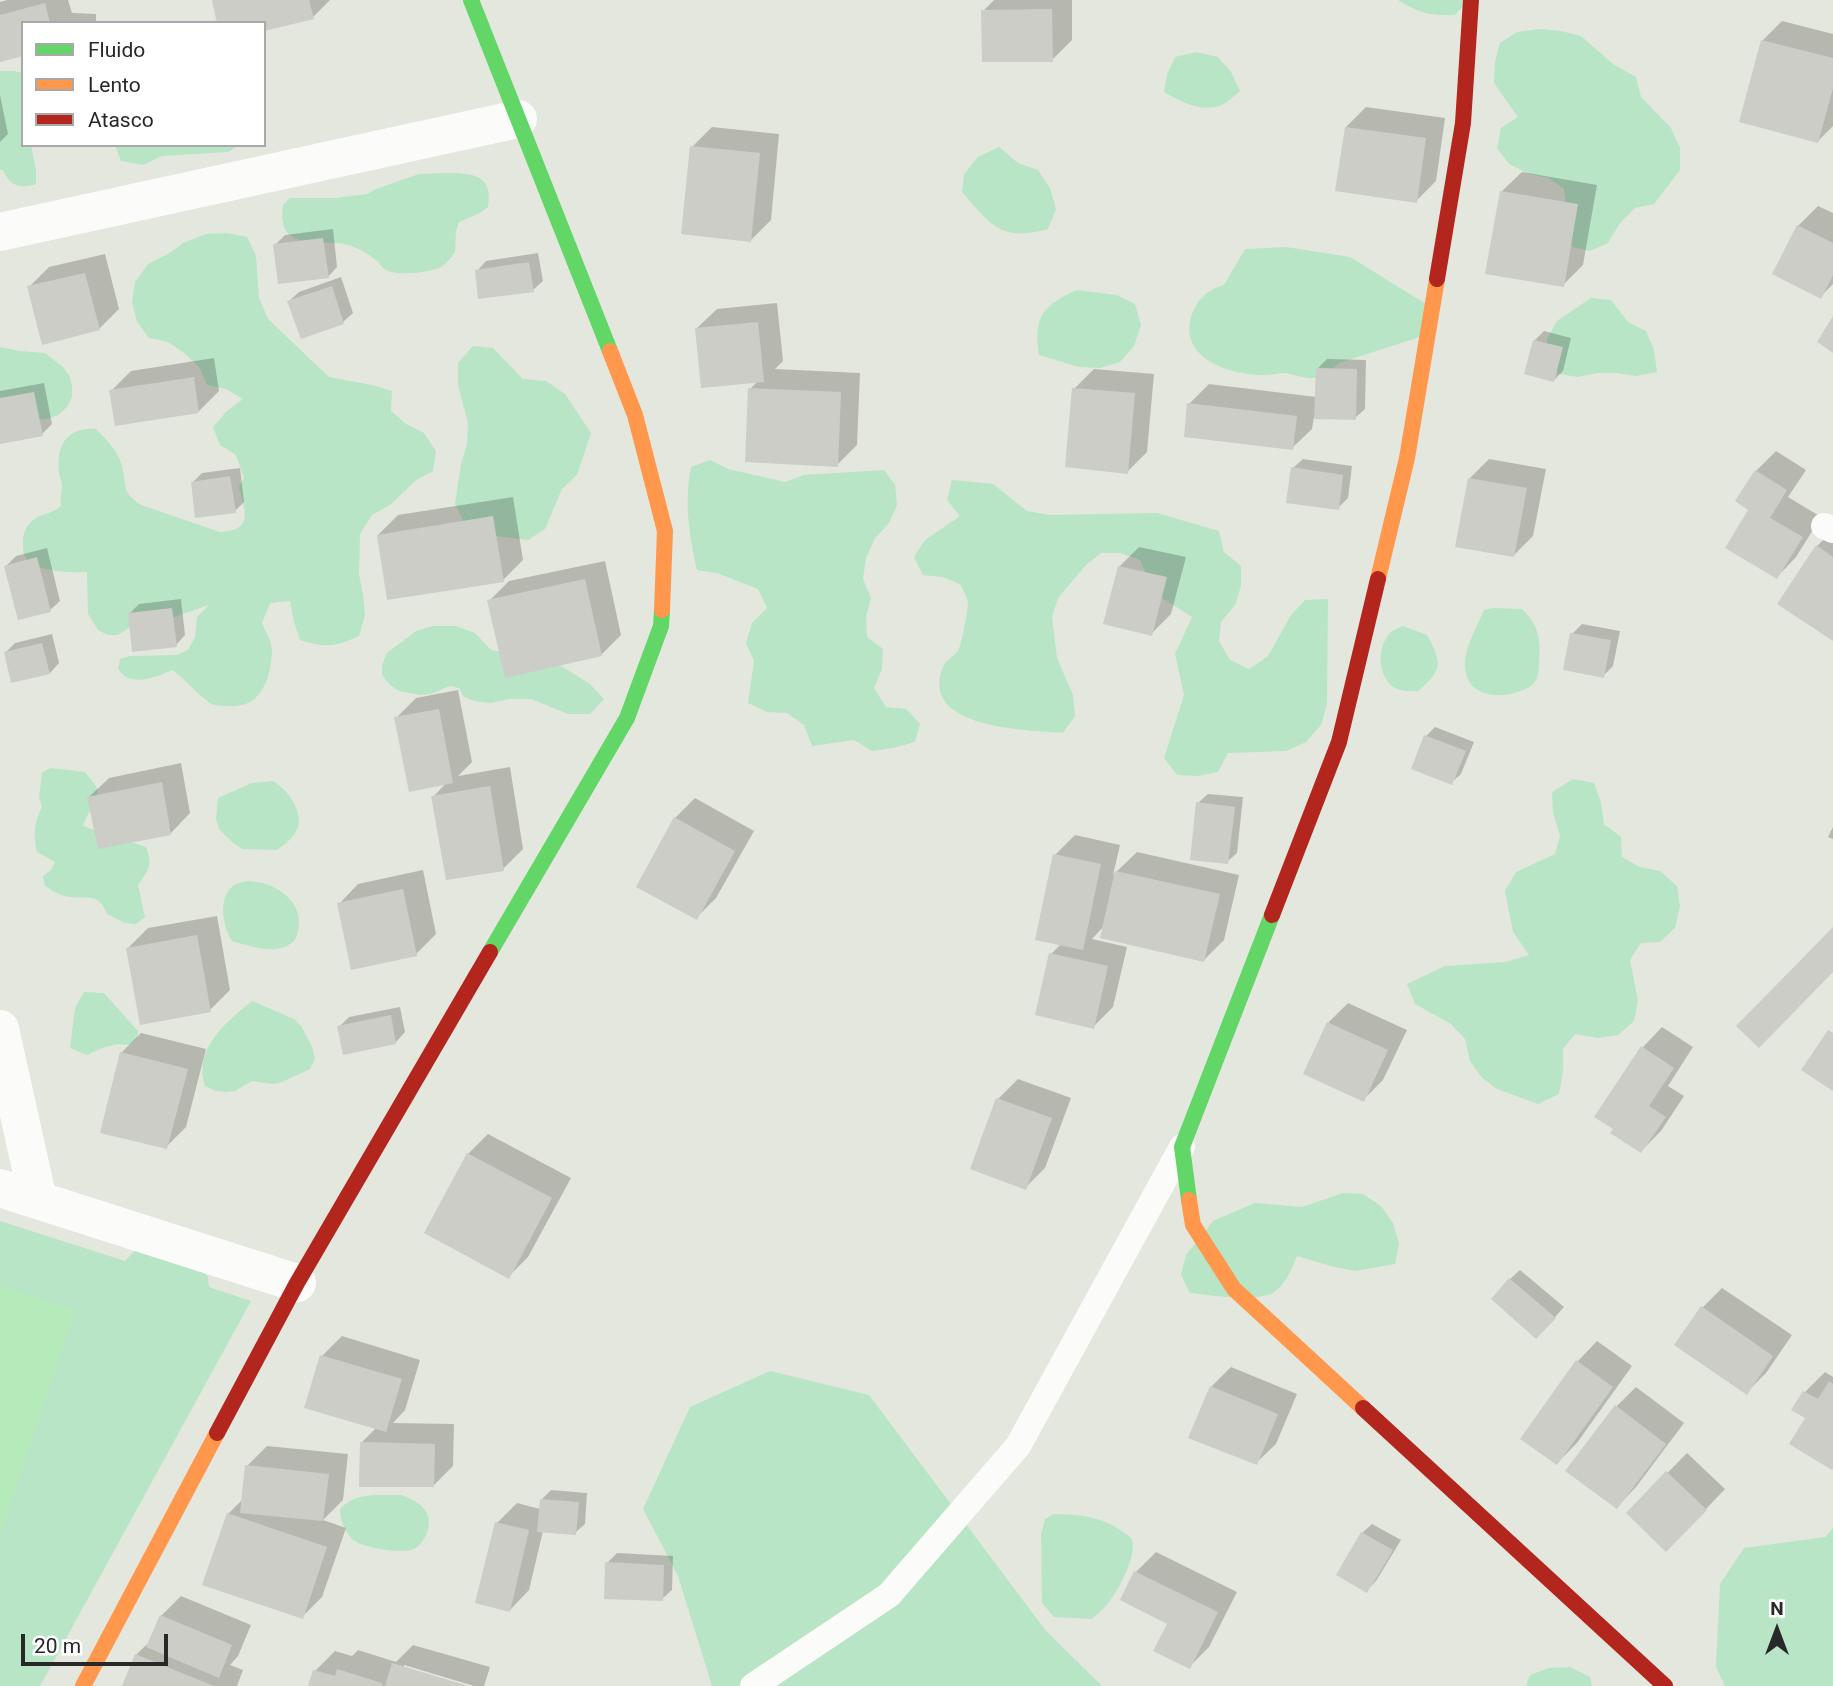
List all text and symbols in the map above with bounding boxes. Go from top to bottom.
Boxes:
legend [21,21,266,147]
text: Fluido [88,38,145,62]
text: Lento [88,73,141,97]
text: Atasco [88,108,154,132]
north arrow [1742,1595,1812,1665]
text: N [1770,1597,1784,1620]
scale bar [24,1620,172,1664]
text: 20 m [34,1634,81,1658]

